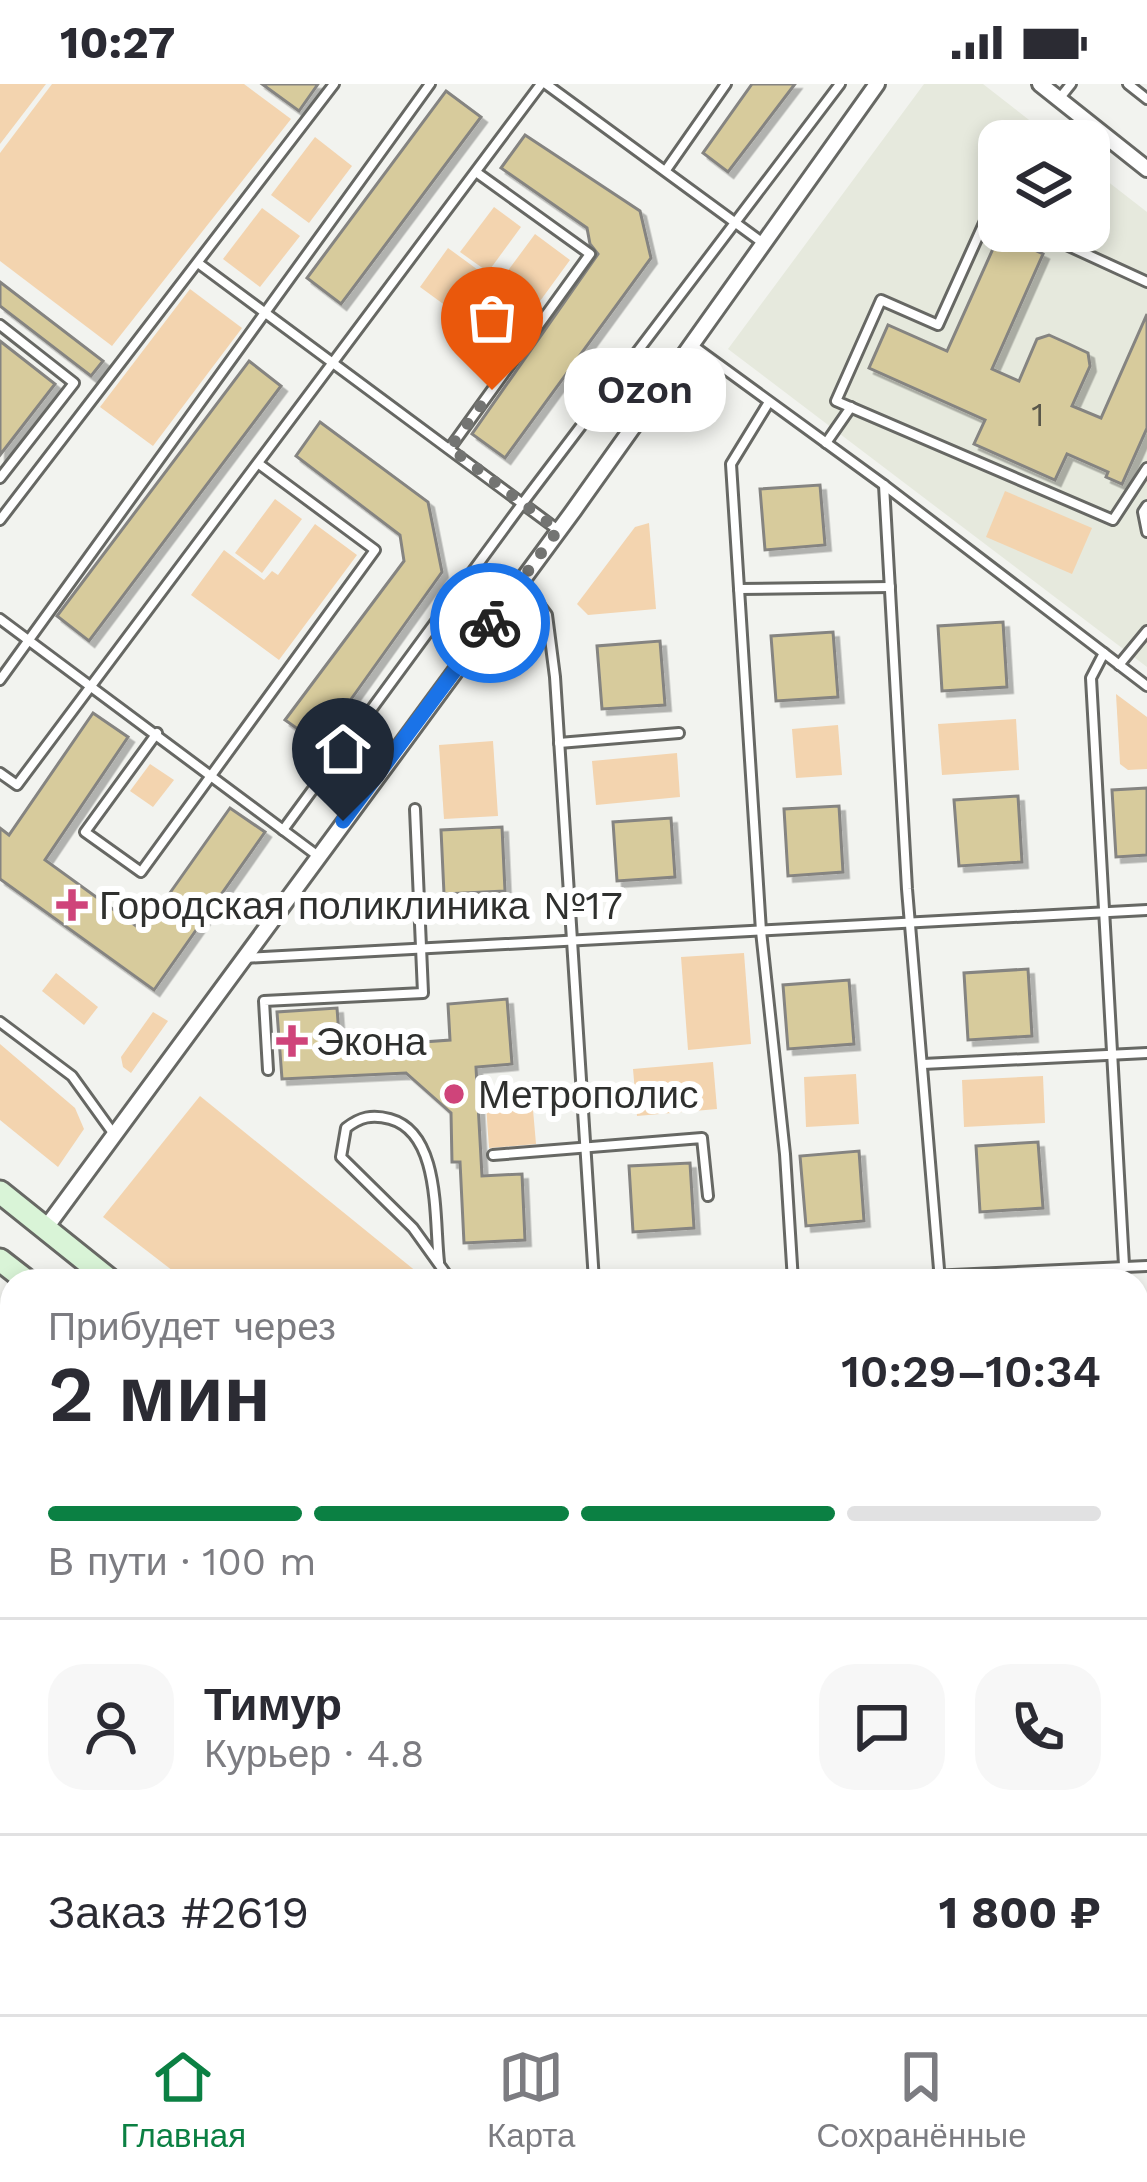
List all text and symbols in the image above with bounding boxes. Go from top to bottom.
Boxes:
text: 10:27 [60,16,175,69]
map controls [978,120,1110,252]
button: layers [978,120,1110,252]
pin [441,267,543,390]
icon: bag [459,285,525,351]
callout: Ozon [564,348,726,432]
text: Ozon [597,367,693,412]
house number: 1 [1032,395,1044,434]
courier [430,563,550,683]
icon: bike [457,590,523,656]
pin [292,698,394,821]
icon: home [310,716,376,782]
place label: Городская поликлиника №17 [99,883,623,928]
marker: Городская поликлиника №17 [56,889,88,921]
place label: Экона [316,1019,427,1064]
marker: Экона [279,1028,305,1054]
place label: Метрополис [478,1072,699,1117]
marker: Метрополис [441,1081,467,1107]
text: Прибудет через [48,1304,336,1349]
text: 10:29–10:34 [841,1345,1101,1398]
text: 2 мин [48,1348,271,1440]
text: В пути · 100 m [48,1539,316,1584]
button: person [48,1664,174,1790]
button: chat [819,1664,945,1790]
button: phone [975,1664,1101,1790]
text: Тимур [204,1678,342,1731]
text: Курьер · 4.8 [204,1731,424,1776]
text: Заказ #2619 [48,1886,309,1939]
text: 1 800 ₽ [939,1886,1101,1939]
tab: Главная [120,2044,246,2155]
tab: Карта [487,2044,575,2155]
tab: Сохранённые [816,2044,1027,2155]

